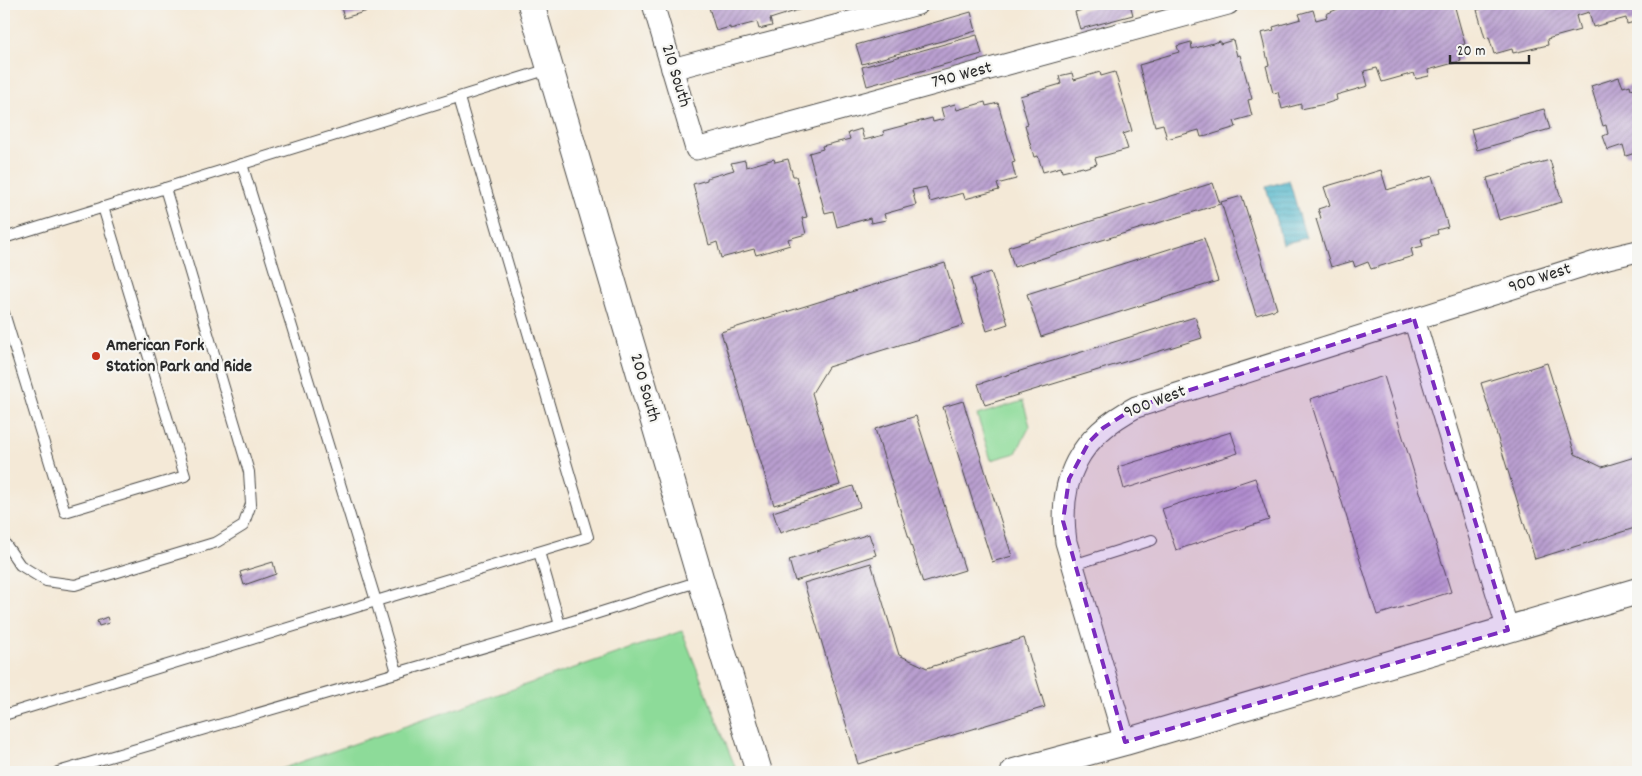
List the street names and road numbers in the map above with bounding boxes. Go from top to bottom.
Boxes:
street label: 210 South [654,42,696,110]
street label: 790 West [929,56,995,96]
street label: 900 West [1505,257,1575,301]
street label: 200 South [622,351,666,425]
street label: 900 West [1120,380,1190,426]

